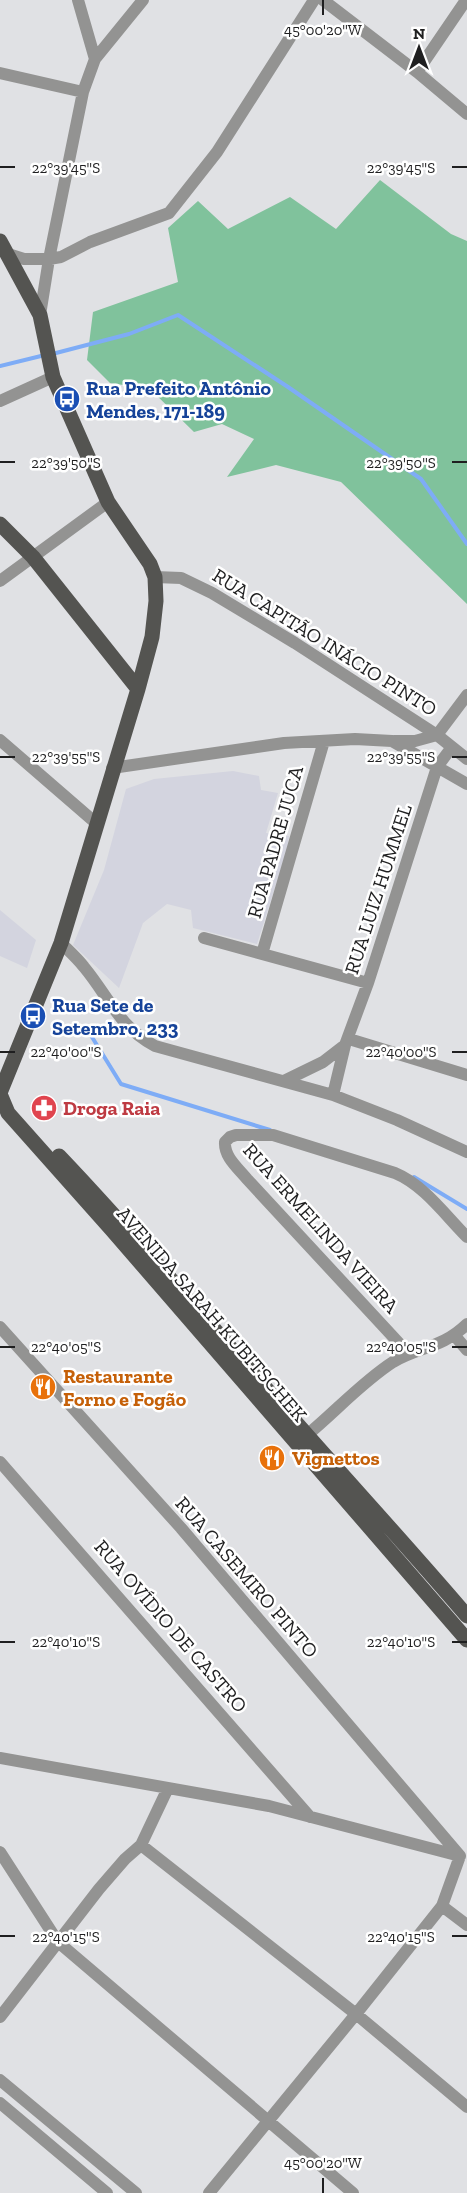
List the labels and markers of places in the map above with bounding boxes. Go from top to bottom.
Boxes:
place label: Rua Prefeito Antônio Mendes, 171-189 [86,376,271,423]
bus stop icon: Rua Prefeito Antônio Mendes, 171-189 [52,384,82,414]
place label: Rua Sete de Setembro, 233 [52,993,179,1040]
bus stop icon: Rua Sete de Setembro, 233 [18,1001,48,1031]
pharmacy icon: Droga Raia [29,1093,59,1123]
place label: Droga Raia [63,1096,160,1120]
place label: Restaurante Forno e Fogão [63,1364,187,1411]
restaurant icon: Restaurante Forno e Fogão [28,1372,58,1402]
restaurant icon: Vignettos [257,1443,287,1473]
place label: Vignettos [292,1446,380,1470]

